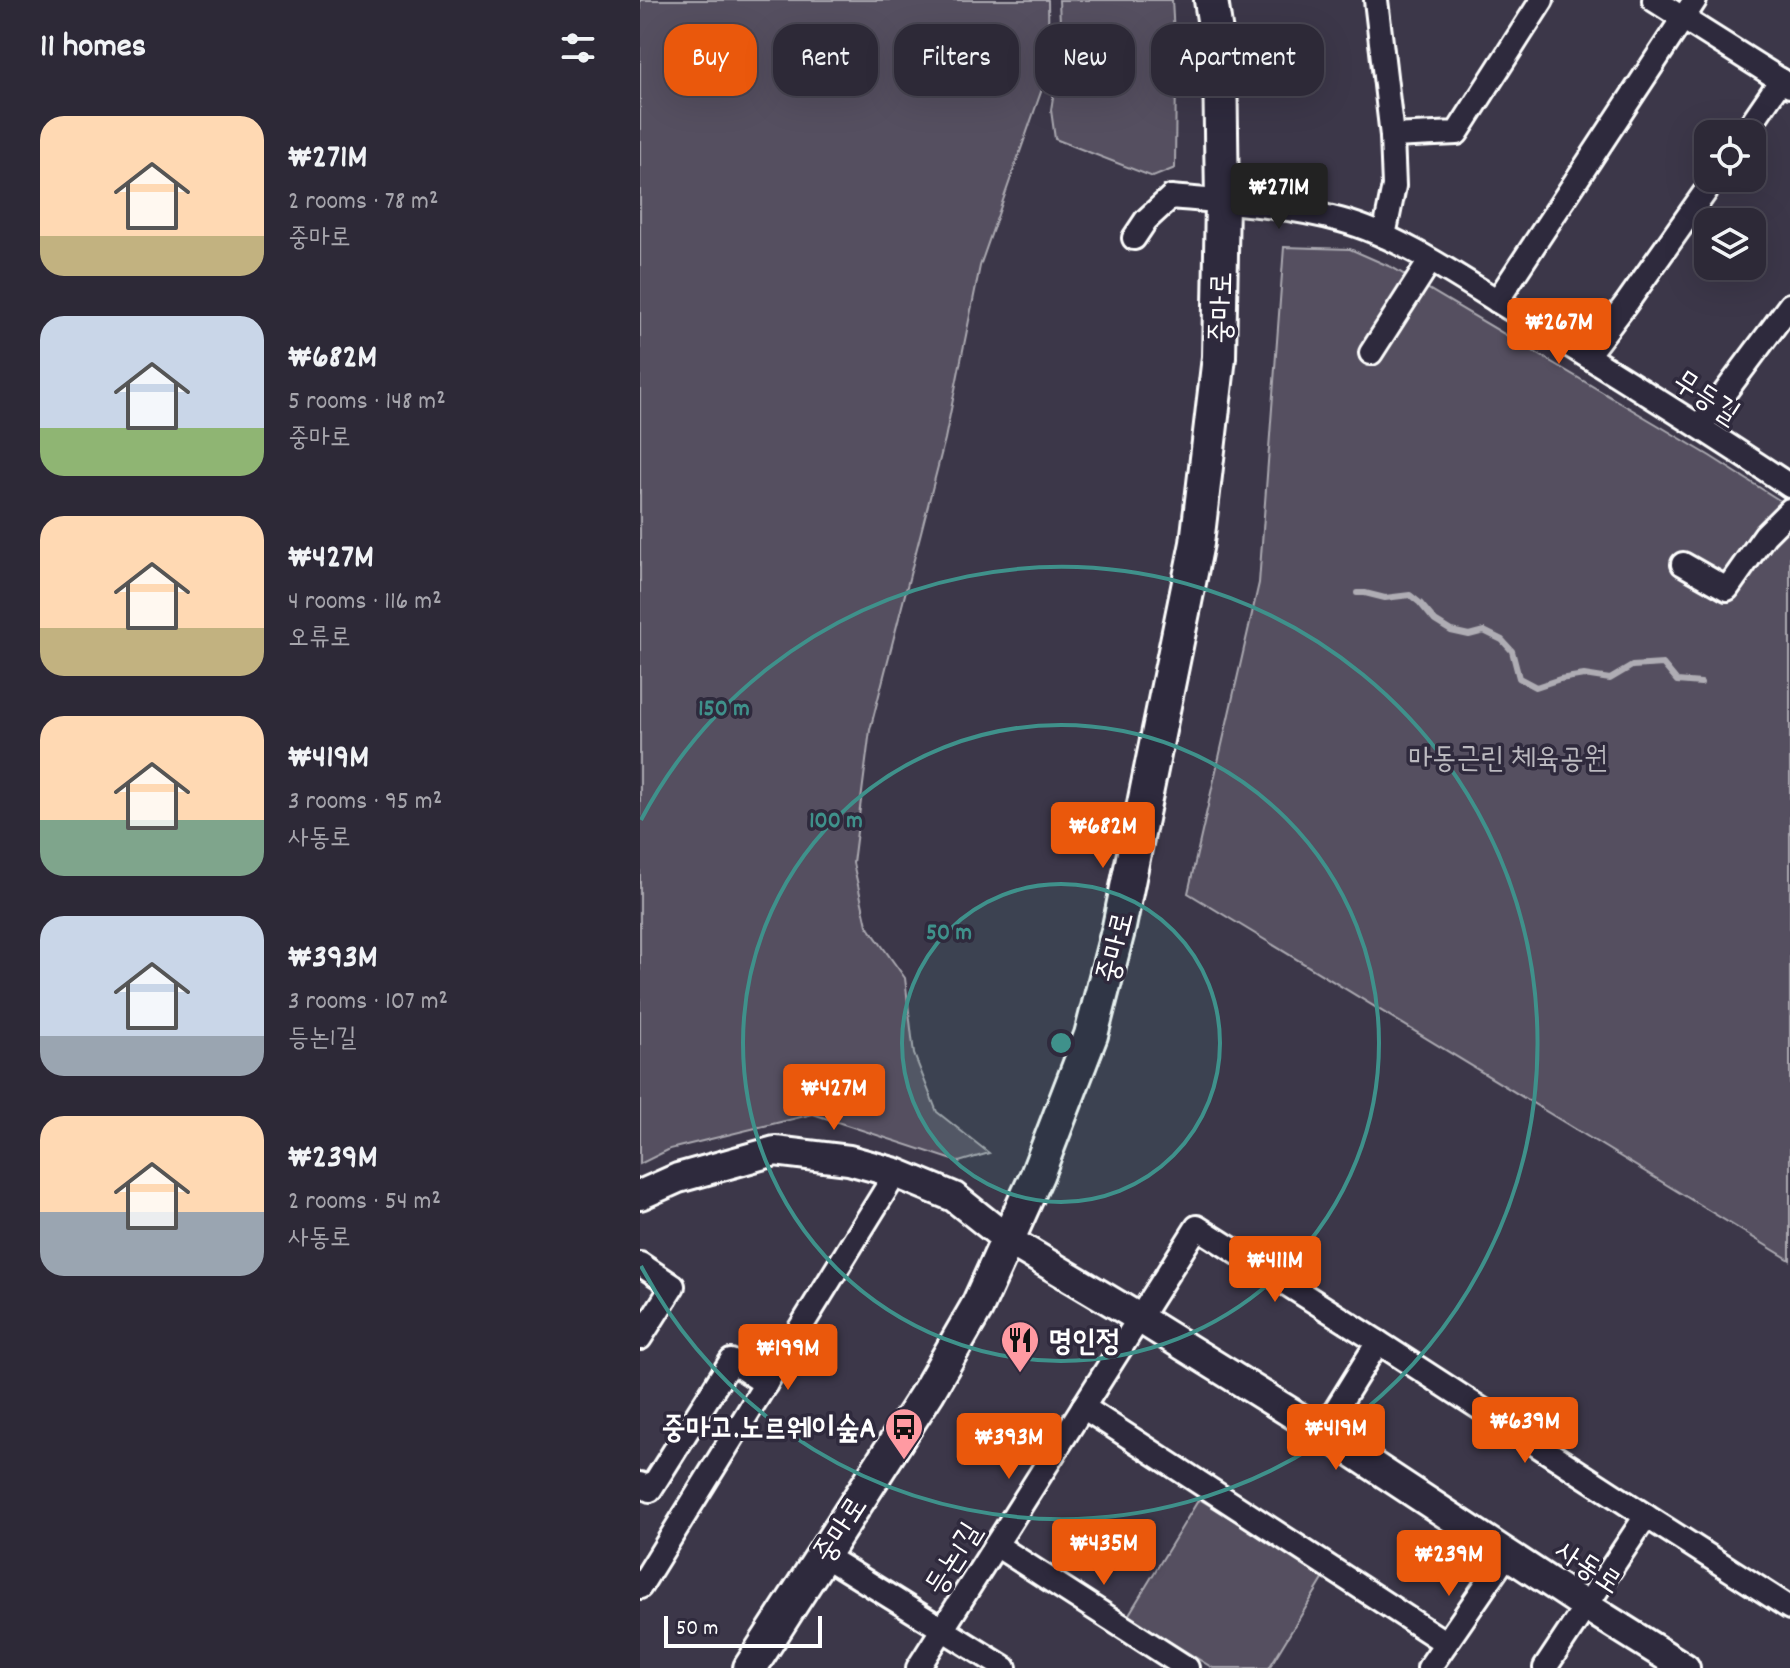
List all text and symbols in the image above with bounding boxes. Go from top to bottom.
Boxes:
text: 11 homes [40,24,146,73]
chip: Buy [664,24,757,96]
chip: Rent [773,24,878,96]
chip: Filters [894,24,1019,96]
chip: New [1035,24,1135,96]
chip: Apartment [1151,24,1324,96]
icon: filters [556,26,600,70]
map controls [1694,120,1766,280]
button: locate [1694,120,1766,192]
text: ₩271M [288,135,367,184]
icon: home [104,148,200,244]
pin: ₩271M [1223,163,1335,231]
text: ₩271M [1249,170,1309,207]
text: 2 rooms · 78 m² [288,184,438,221]
button: layers [1694,208,1766,280]
text: 중마로 [288,221,351,258]
street label: 중마로 [1202,271,1247,345]
pin: ₩267M [1503,298,1615,366]
text: ₩267M [1525,305,1593,342]
text: ₩682M [288,335,377,384]
icon: home [104,348,200,444]
street label: 무등길 [1662,362,1747,438]
text: 5 rooms · 148 m² [288,384,446,421]
text: 중마로 [288,421,351,458]
text: ₩427M [288,535,374,584]
icon: home [104,548,200,644]
text: 4 rooms · 116 m² [288,584,442,621]
text: 오류로 [288,621,351,658]
text: 150 m [698,693,750,727]
text: ₩419M [288,735,369,784]
park label: 마동근린 체육공원 [1408,740,1608,783]
icon: home [104,748,200,844]
text: 3 rooms · 95 m² [288,784,442,821]
pin: ₩682M [1047,802,1159,870]
text: 100 m [809,805,863,839]
text: ₩682M [1069,809,1137,846]
text: 사동로 [288,821,351,858]
street label: 중마로 [1089,908,1148,988]
text: 50 m [926,917,972,951]
text: ₩393M [288,935,378,984]
icon: home [104,948,200,1044]
text: 3 rooms · 107 m² [288,984,448,1021]
text: 등논1길 [288,1021,356,1058]
centre of rings [1047,1029,1075,1057]
pin: ₩427M [778,1064,890,1132]
text: ₩427M [801,1071,867,1108]
text: ₩239M [288,1135,378,1184]
icon: home [104,1148,200,1244]
text: 2 rooms · 54 m² [288,1184,441,1221]
text: 사동로 [288,1221,351,1258]
pin: ₩411M [1219,1236,1331,1304]
text: ₩411M [1247,1243,1303,1280]
restaurant icon: 명인정 [999,1319,1041,1374]
place label: 명인정 [1048,1323,1120,1366]
pin: ₩199M [732,1324,844,1392]
text: ₩199M [756,1331,820,1368]
pin: ₩639M [1469,1397,1581,1465]
pin: ₩419M [1280,1404,1392,1472]
text: ₩639M [1490,1404,1560,1441]
bus stop icon: 중마고.노르웨이숲A [883,1406,925,1461]
place label: 중마고.노르웨이숲A [662,1410,876,1453]
text: ₩419M [1305,1411,1367,1448]
pin: ₩393M [953,1413,1065,1481]
text: ₩393M [975,1420,1043,1457]
street label: 중마로 [805,1489,881,1574]
street label: 등논1길 [917,1515,995,1605]
pin: ₩435M [1048,1519,1160,1587]
text: ₩435M [1070,1526,1138,1563]
pin: ₩239M [1393,1530,1505,1598]
street label: 사동로 [1544,1532,1629,1608]
text: ₩239M [1415,1537,1483,1574]
scale bar [664,1612,822,1648]
text: 50 m [676,1614,718,1645]

